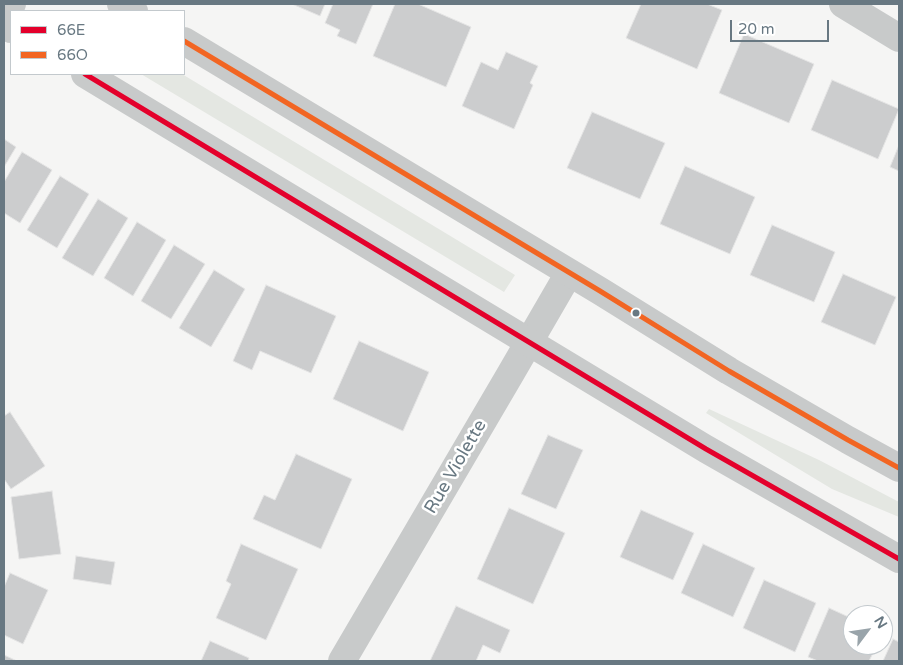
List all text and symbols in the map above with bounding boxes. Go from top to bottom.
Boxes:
legend [10,10,185,75]
scale bar [733,10,832,42]
text: 20 m [738,20,775,38]
text: 66E [57,21,85,39]
text: 66O [57,46,88,64]
unlabelled marker [631,308,641,318]
street label: Rue Violette [420,416,492,518]
north arrow [843,605,893,655]
text: N [870,613,891,632]

